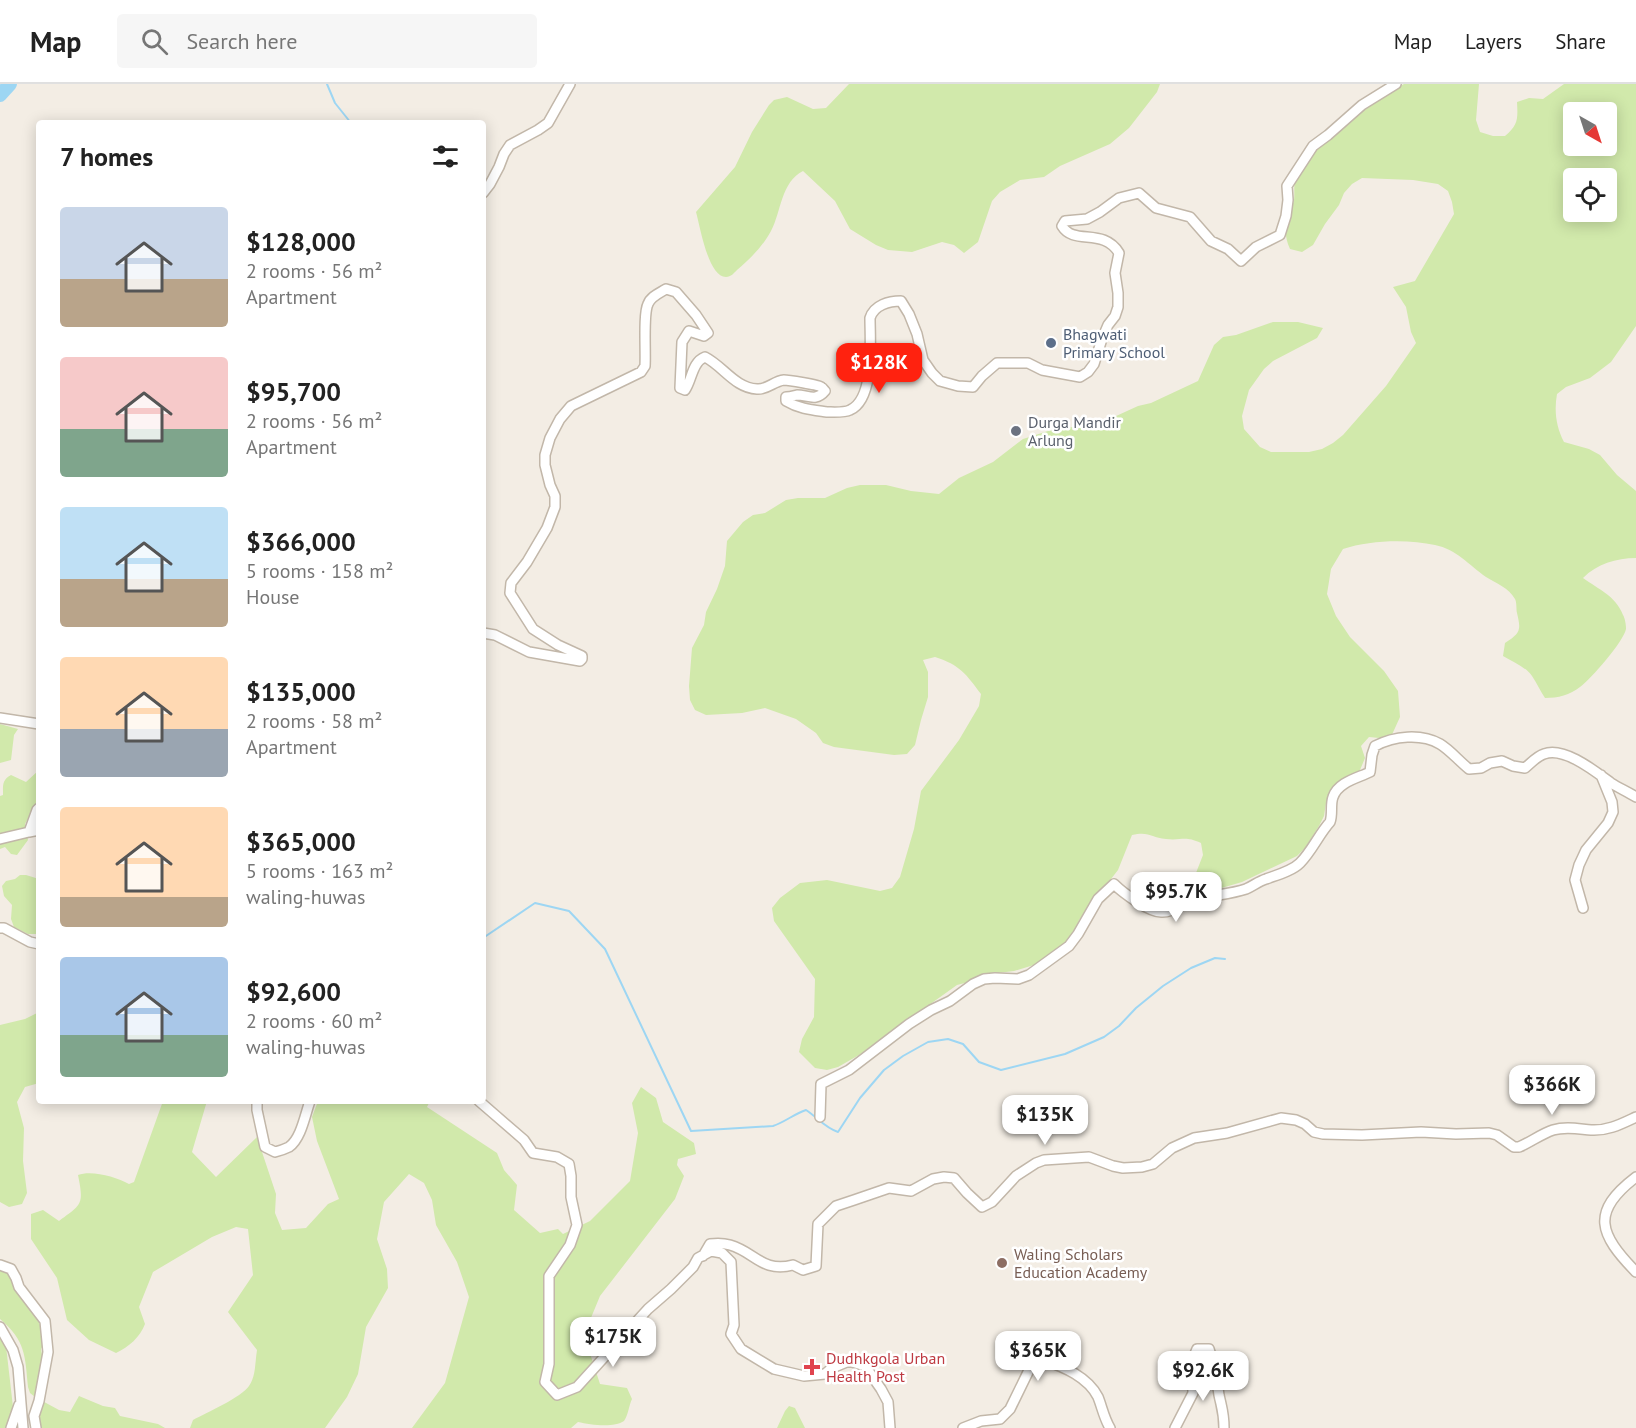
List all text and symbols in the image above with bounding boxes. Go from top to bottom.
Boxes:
search box [117,14,537,68]
text: Map [30,23,81,60]
icon: search [138,25,171,58]
text: Search here [186,27,297,55]
text: Map [1394,28,1432,55]
text: Layers [1465,28,1522,55]
text: Share [1555,28,1606,55]
north arrow [1563,102,1617,156]
map controls [1563,102,1617,222]
text: 7 homes [60,140,153,173]
icon: filters [429,140,462,173]
button: locate [1563,168,1617,222]
text: $128,000 [246,225,356,258]
icon: home [108,231,180,303]
text: 2 rooms · 56 m² [246,258,382,284]
text: Apartment [246,284,337,310]
place label: Bhagwati Primary School [1063,324,1165,362]
marker: Bhagwati Primary School [1044,336,1058,350]
pin: $128K [837,343,921,394]
text: $128K [850,349,908,375]
text: $95,700 [246,375,341,408]
icon: home [108,381,180,453]
text: 2 rooms · 56 m² [246,408,382,434]
place label: Durga Mandir Arlung [1028,412,1122,450]
marker: Durga Mandir Arlung [1009,424,1023,438]
text: Apartment [246,434,337,460]
text: $366,000 [246,525,356,558]
icon: home [108,531,180,603]
text: 5 rooms · 158 m² [246,558,393,584]
text: House [246,584,300,610]
text: $135,000 [246,675,356,708]
icon: home [108,681,180,753]
text: 2 rooms · 58 m² [246,708,382,734]
text: Apartment [246,734,337,760]
text: $365,000 [246,825,356,858]
icon: home [108,831,180,903]
text: 5 rooms · 163 m² [246,858,393,884]
pin: $95.7K [1127,872,1225,923]
text: $95.7K [1145,878,1207,904]
text: waling-huwas [246,884,365,910]
text: $92,600 [246,975,341,1008]
icon: home [108,981,180,1053]
text: 2 rooms · 60 m² [246,1008,382,1034]
text: waling-huwas [246,1034,365,1060]
pin: $366K [1510,1065,1594,1116]
text: $366K [1523,1071,1581,1097]
pin: $135K [1003,1095,1087,1146]
text: $135K [1016,1101,1074,1127]
place label: Waling Scholars Education Academy [1014,1244,1148,1282]
marker: Waling Scholars Education Academy [995,1256,1009,1270]
pin: $175K [571,1317,655,1368]
text: $175K [584,1323,642,1349]
pin: $365K [996,1331,1080,1382]
text: $365K [1009,1337,1067,1363]
place label: Dudhkgola Urban Health Post [826,1348,945,1386]
pin: $92.6K [1154,1351,1252,1402]
text: $92.6K [1172,1357,1234,1383]
marker: Dudhkgola Urban Health Post [803,1358,821,1376]

